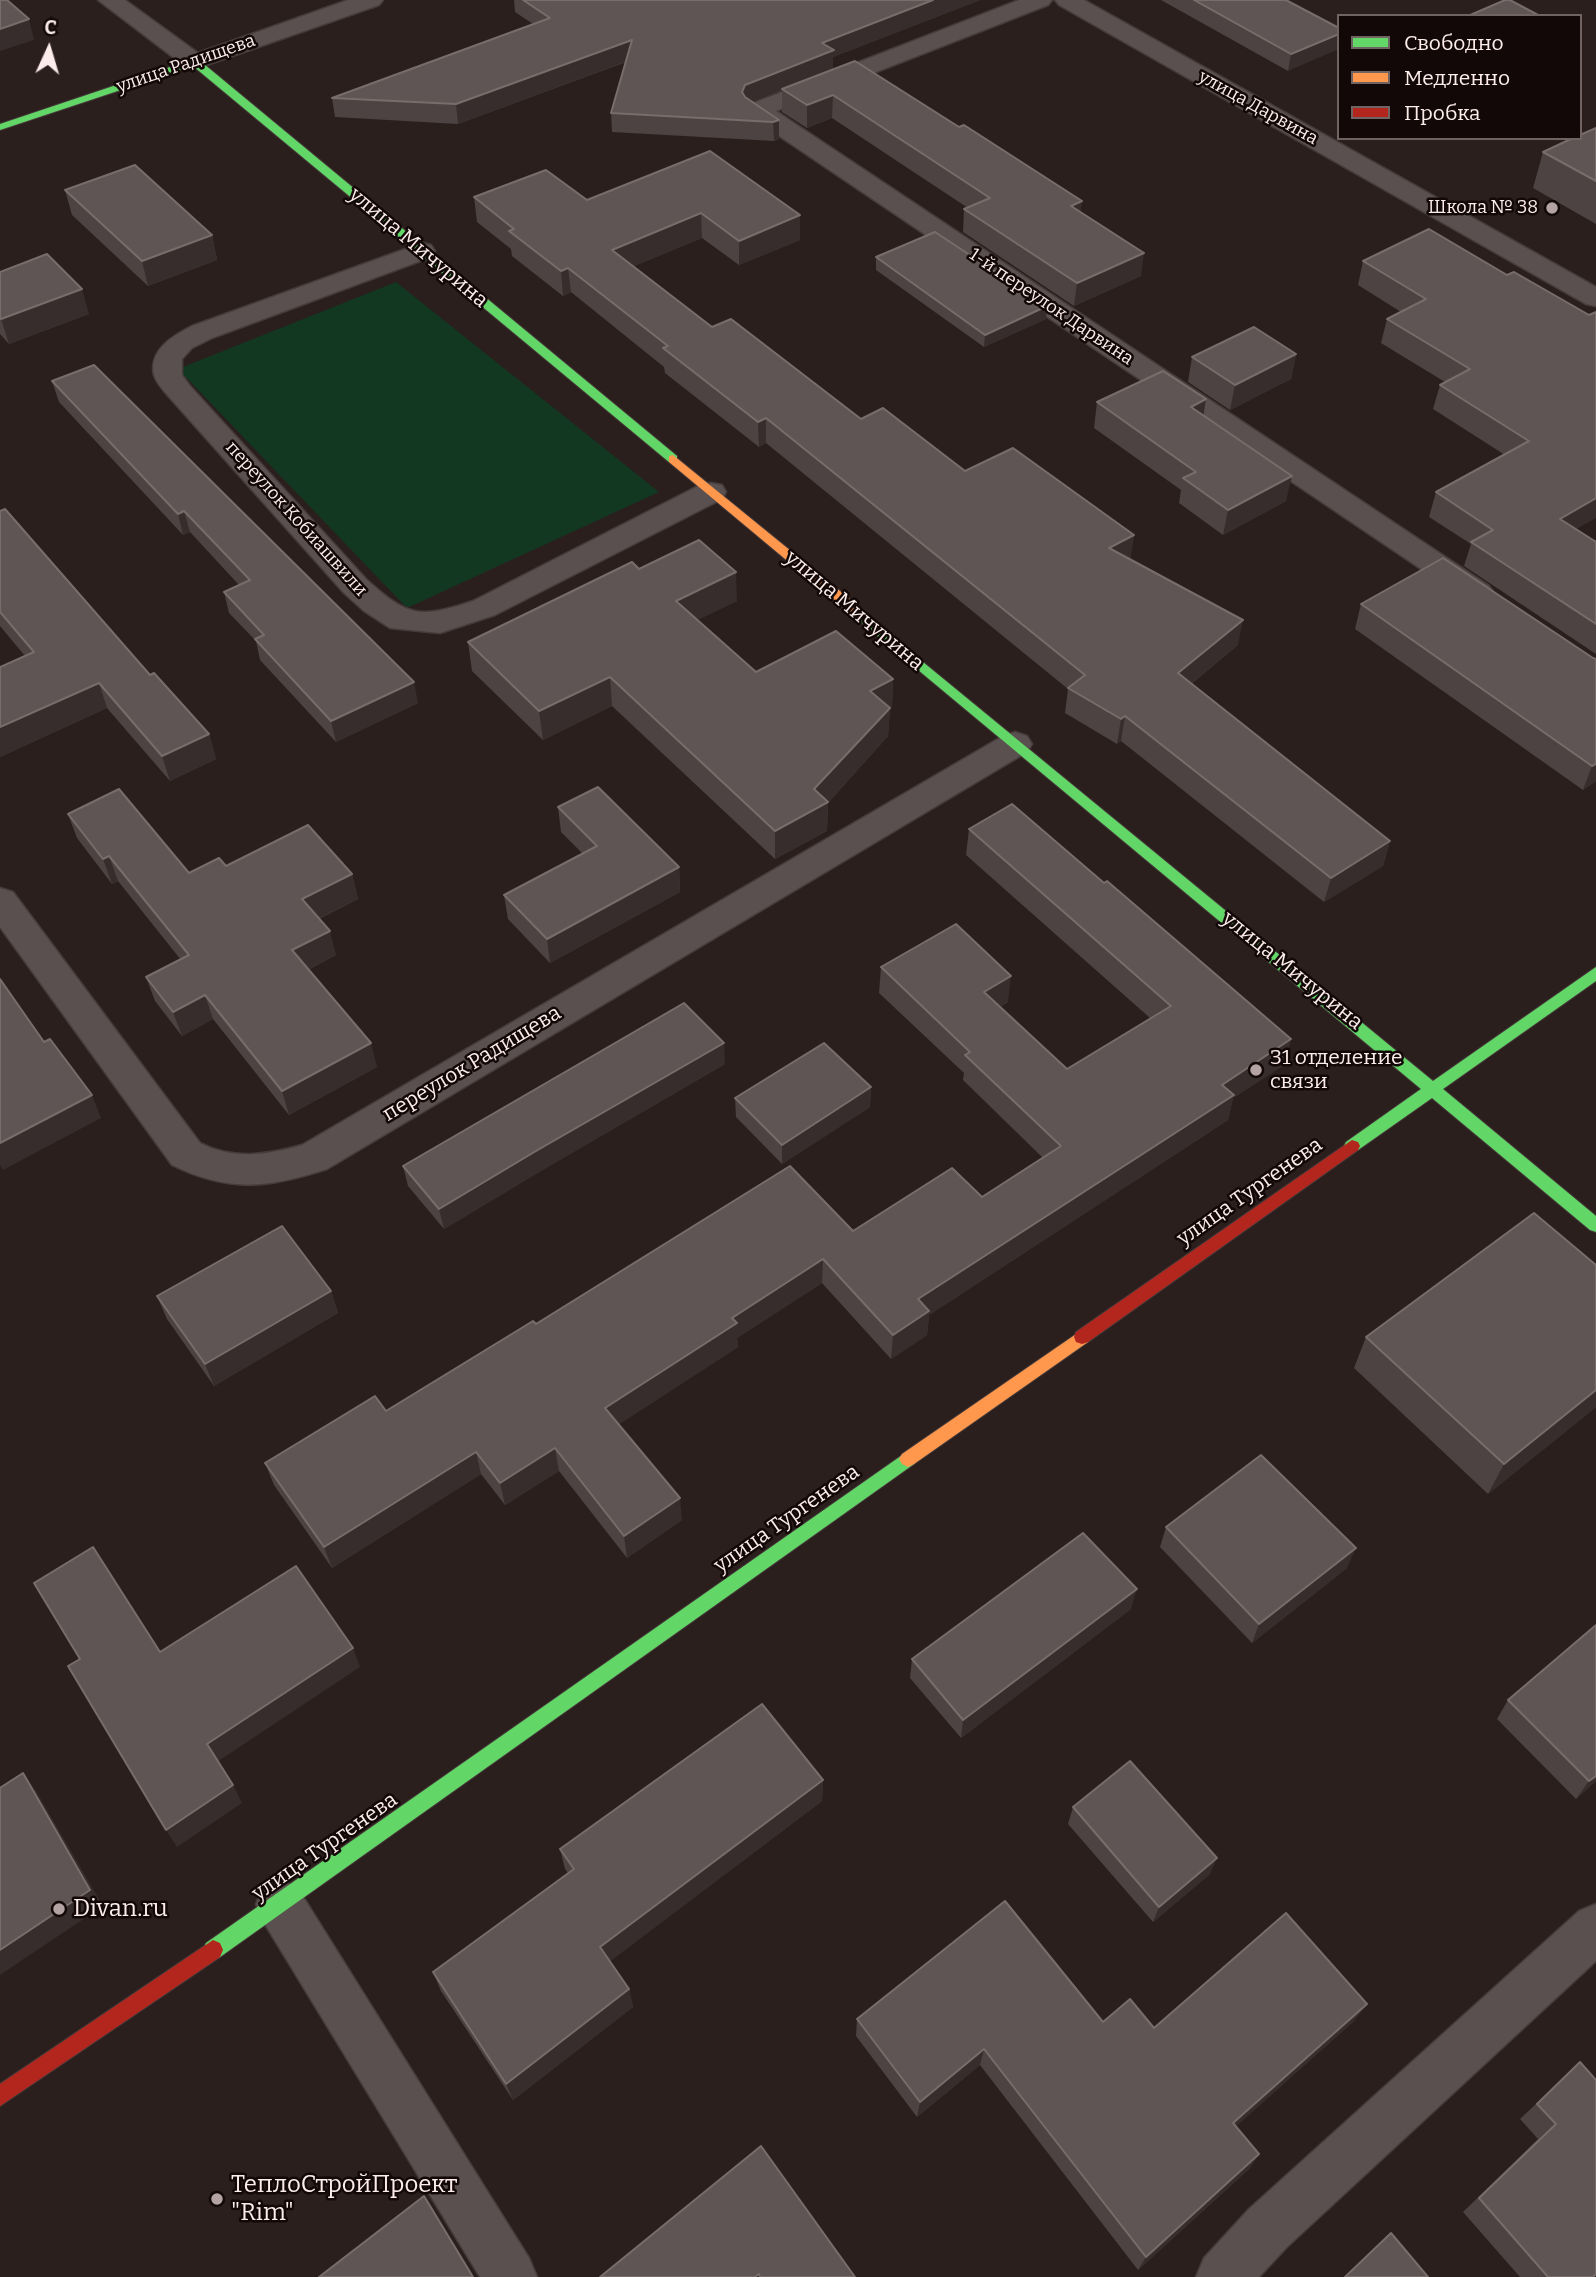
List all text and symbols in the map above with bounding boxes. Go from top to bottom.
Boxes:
north arrow [14,14,84,84]
legend [1337,14,1582,140]
text: С [44,16,57,39]
street label: улица Радищева [114,30,258,98]
text: Свободно [1404,30,1504,56]
text: Медленно [1404,65,1510,91]
street label: улица Дарвина [1194,66,1322,150]
text: Пробка [1404,100,1481,126]
street label: улица Мичурина [343,182,493,314]
place label: Школа № 38 [1428,197,1538,219]
marker: Школа № 38 [1544,200,1560,216]
street label: 1-й переулок Дарвина [965,244,1137,370]
street label: переулок Кобиашвили [221,437,371,601]
street label: улица Мичурина [779,545,929,677]
street label: улица Мичурина [1217,907,1367,1035]
street label: переулок Радищева [378,1001,566,1127]
place label: 31 отделение связи [1270,1045,1403,1095]
marker: 31 отделение связи [1248,1062,1264,1078]
street label: улица Тургенева [1173,1132,1327,1252]
street label: улица Тургенева [710,1459,864,1579]
street label: улица Тургенева [248,1787,402,1907]
place label: Divan.ru [73,1895,168,1923]
marker: Divan.ru [51,1901,67,1917]
place label: ТеплоСтройПроект "Rim" [231,2171,457,2227]
marker: ТеплоСтройПроект "Rim" [209,2191,225,2207]

